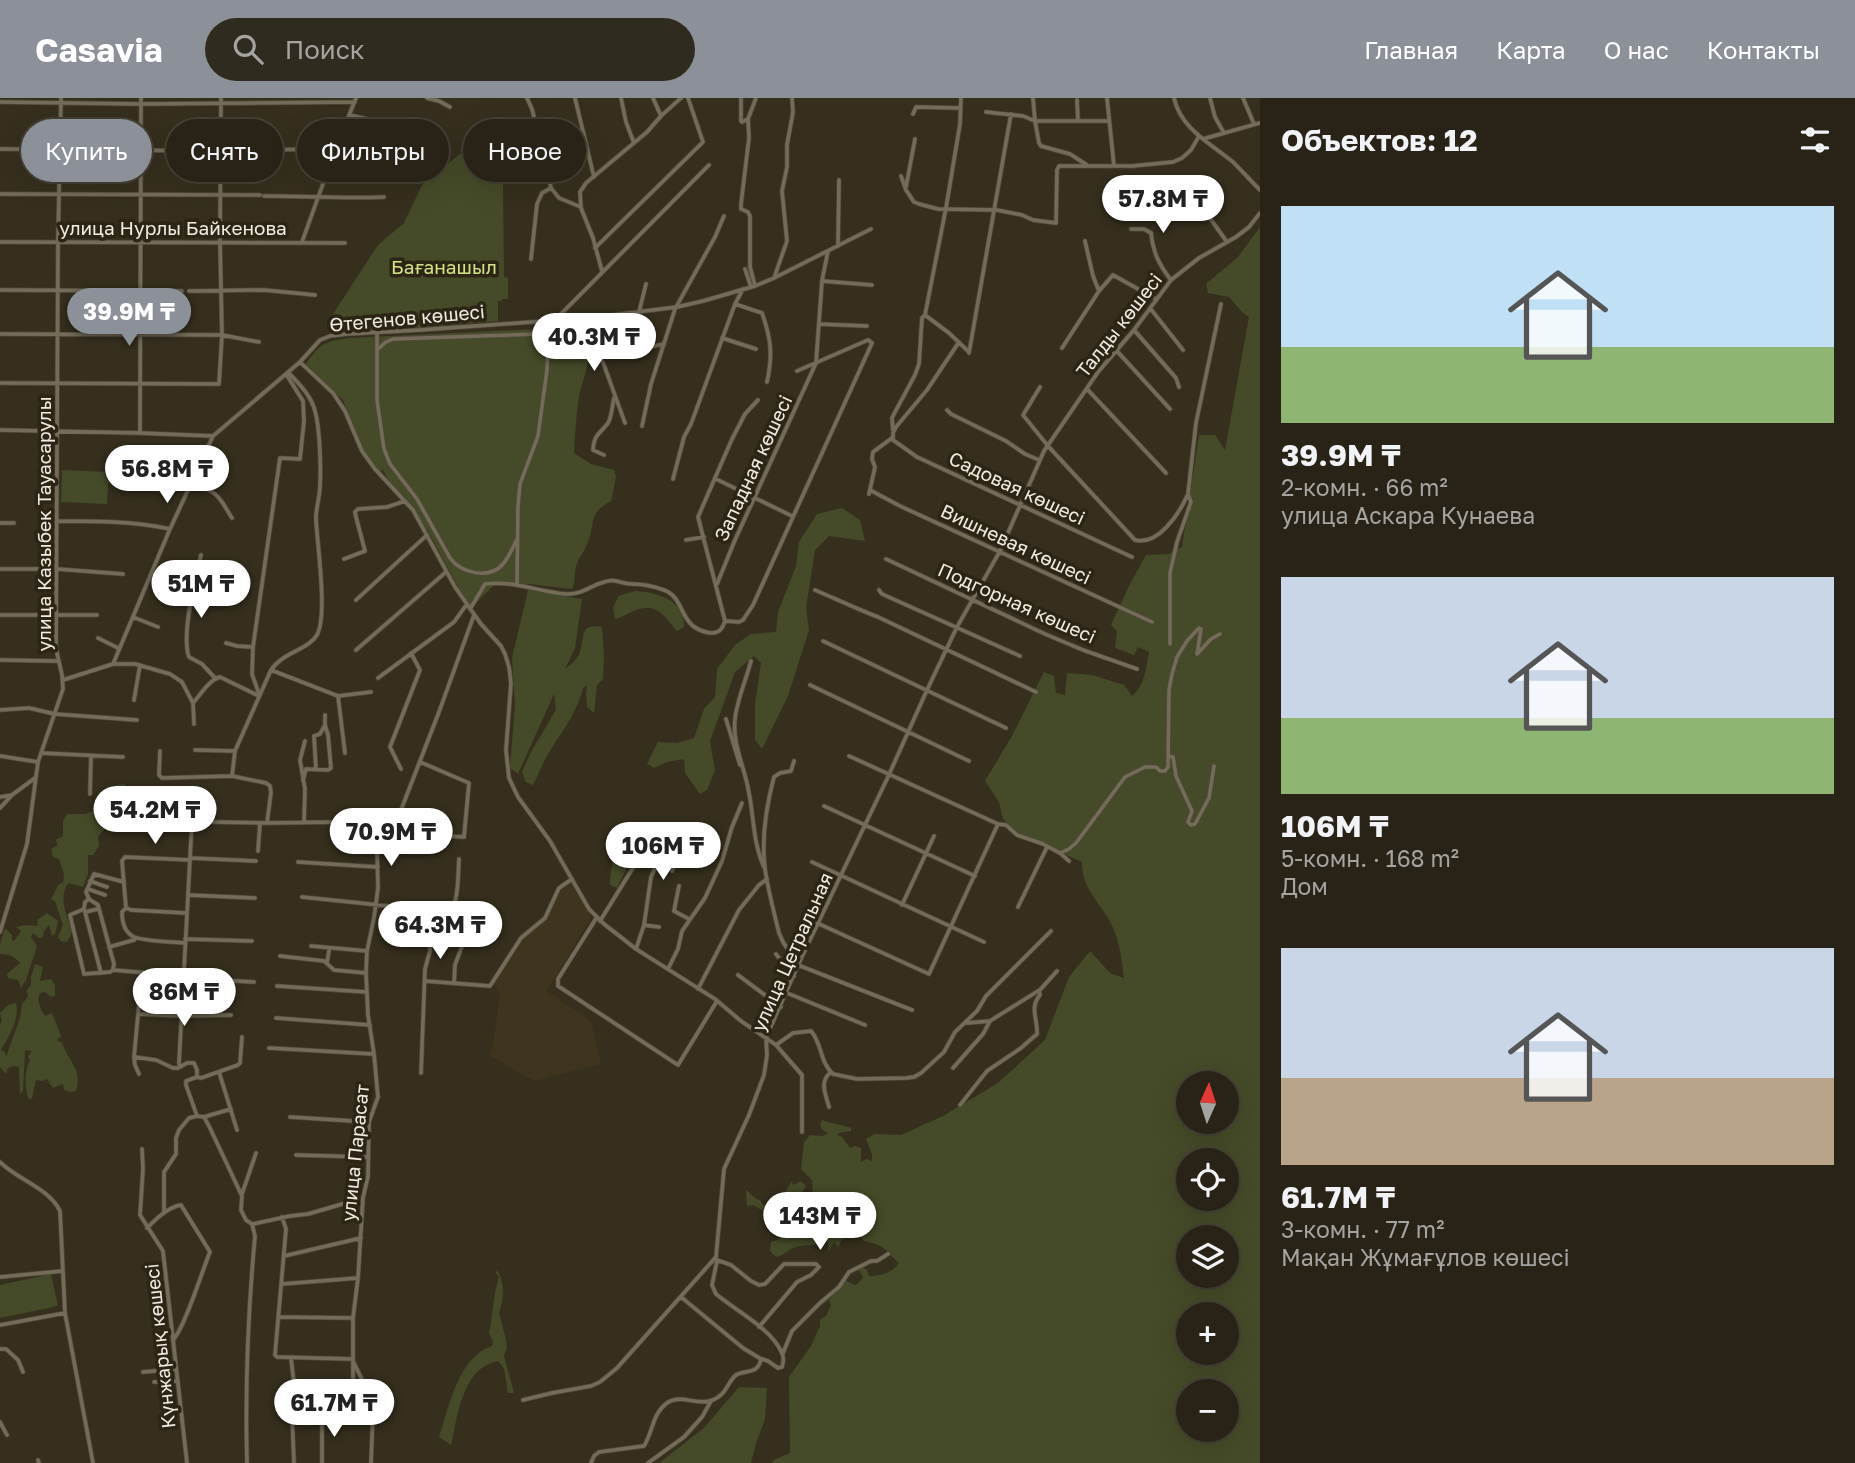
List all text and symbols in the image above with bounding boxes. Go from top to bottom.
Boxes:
search box [205,18,695,81]
text: Casavia [35,30,163,69]
icon: search [229,30,267,68]
text: Поиск [285,34,365,65]
text: Главная [1364,35,1458,64]
text: Карта [1496,35,1566,64]
text: О нас [1604,35,1669,64]
text: Контакты [1707,35,1820,64]
chip: Купить [21,119,152,182]
chip: Снять [166,119,283,182]
chip: Фильтры [297,119,449,182]
chip: Новое [463,119,586,182]
icon: filters [1796,121,1834,159]
text: Объектов: 12 [1281,122,1478,158]
pin: 57.8M ₸ [1098,176,1228,235]
text: 57.8M ₸ [1118,184,1208,212]
street label: улица Нурлы Байкенова [59,216,287,239]
icon: home [1495,252,1621,378]
park label: Бағанашыл [391,255,497,278]
street label: Талды көшесі [1071,268,1166,381]
pin: 39.9M ₸ [64,288,194,348]
text: 39.9M ₸ [83,297,175,325]
street label: Өтегенов көшесі [328,299,486,336]
pin: 40.3M ₸ [529,314,659,373]
text: 40.3M ₸ [548,322,640,350]
street label: Западная көшесі [709,391,796,544]
street label: улица Казыбек Тауасарулы [32,397,55,651]
text: 39.9M ₸ [1281,437,1401,473]
pin: 56.8M ₸ [102,446,232,505]
street label: Садовая көшесі [946,446,1089,529]
text: 56.8M ₸ [121,454,213,482]
text: 2-комн. · 66 m² [1281,473,1448,501]
street label: Вишневая көшесі [937,499,1095,588]
text: улица Аскара Кунаева [1281,501,1535,529]
street label: Подгорная көшесі [935,557,1100,648]
pin: 51M ₸ [152,560,250,620]
text: 51M ₸ [167,569,235,597]
icon: home [1495,623,1621,749]
pin: 54.2M ₸ [90,786,220,846]
text: 54.2M ₸ [110,795,200,823]
pin: 70.9M ₸ [326,808,456,868]
text: 106M ₸ [1281,808,1389,844]
text: 70.9M ₸ [346,817,436,845]
pin: 106M ₸ [606,822,720,882]
text: 106M ₸ [622,831,704,859]
text: 5-комн. · 168 m² [1281,844,1459,872]
street label: улица Цетральная [746,869,837,1035]
text: Дом [1281,872,1328,900]
pin: 64.3M ₸ [375,902,505,961]
text: 64.3M ₸ [394,910,486,938]
pin: 86M ₸ [135,968,233,1028]
text: 86M ₸ [149,977,219,1005]
icon: home [1495,994,1621,1120]
north arrow [1176,1071,1239,1134]
map controls [1176,1071,1239,1442]
street label: улица Парасат [336,1083,373,1223]
button: locate [1176,1148,1239,1211]
text: 61.7M ₸ [1281,1179,1395,1215]
pin: 143M ₸ [763,1192,877,1252]
text: 143M ₸ [779,1201,861,1229]
text: 3-комн. · 77 m² [1281,1215,1444,1243]
button: layers [1176,1225,1239,1288]
text: Мақан Жұмағұлов көшесі [1281,1243,1570,1271]
street label: Күнжарық көшесі [139,1262,180,1430]
button: + [1176,1302,1239,1365]
button: − [1176,1379,1239,1442]
pin: 61.7M ₸ [269,1380,399,1439]
text: 61.7M ₸ [290,1388,378,1416]

